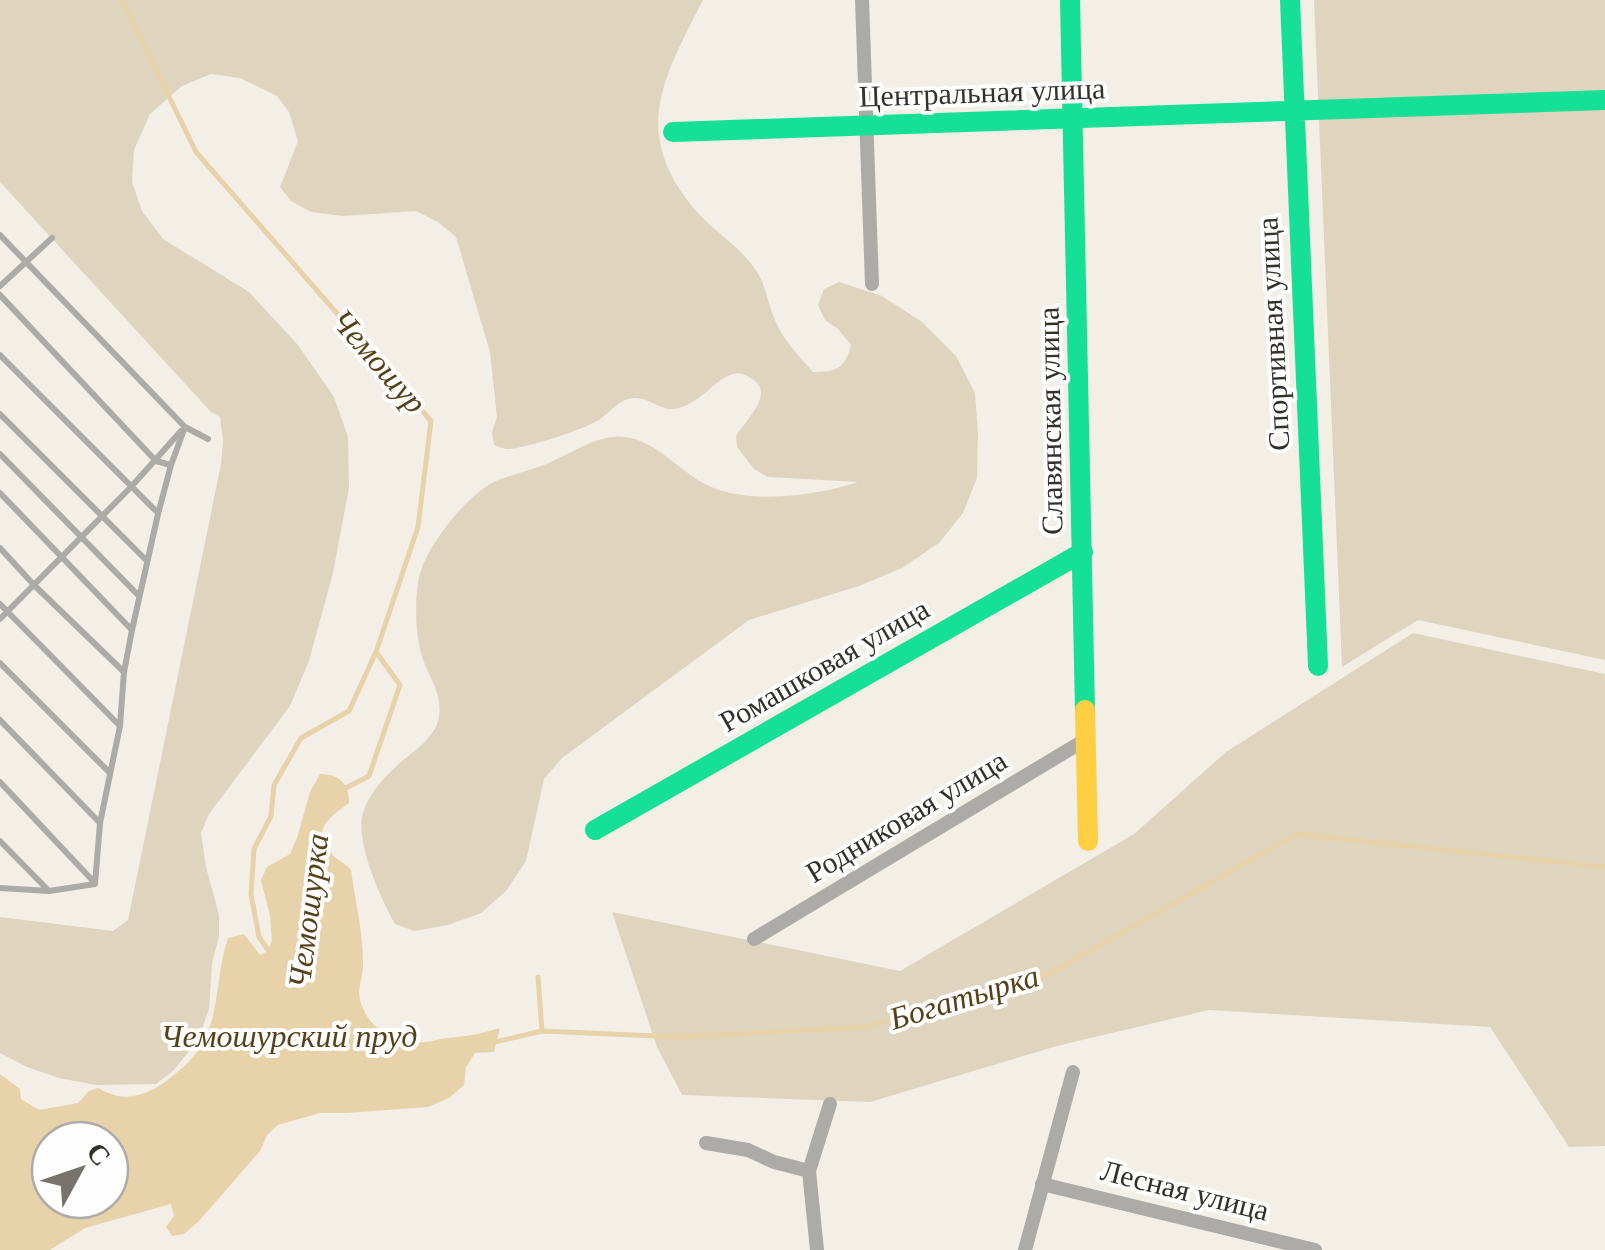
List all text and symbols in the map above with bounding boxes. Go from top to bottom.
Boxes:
street label: Центральная улица [858,71,1106,113]
street label: Спортивная улица [1250,216,1296,452]
water label: Чемошур [324,302,434,420]
street label: Славянская улица [1032,307,1068,535]
street label: Ромашковая улица [714,592,934,738]
street label: Родниковая улица [800,743,1012,889]
water label: Чемошурка [281,831,335,991]
water label: Богатырка [884,957,1043,1037]
water label: Чемошурский пруд [161,1018,417,1054]
north arrow [30,1120,130,1220]
text: С [80,1137,117,1172]
street label: Лесная улица [1097,1153,1273,1227]

